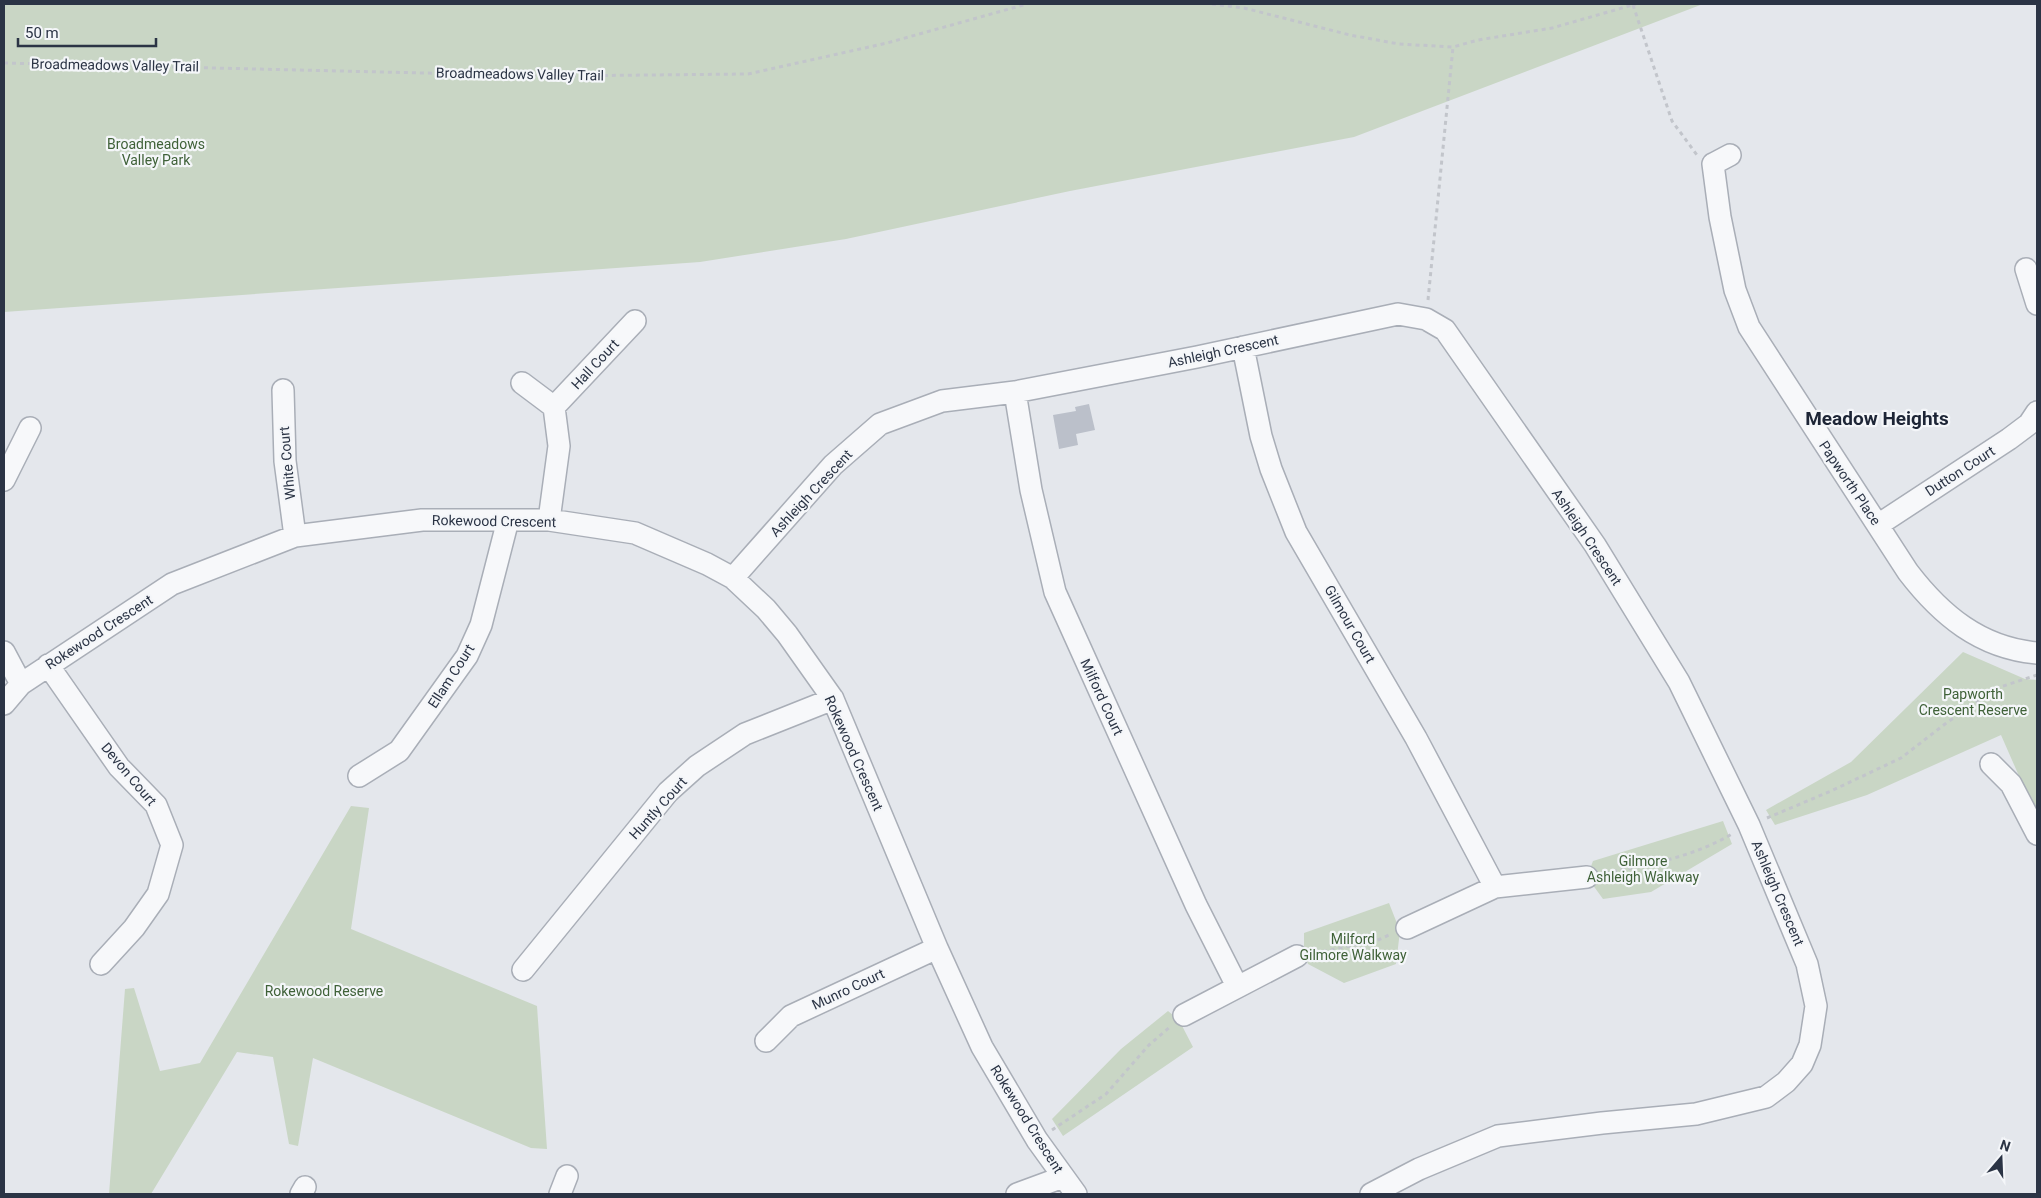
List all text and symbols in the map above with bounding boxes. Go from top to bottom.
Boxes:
scale bar [18,15,155,47]
text: 50 m [25,24,59,42]
street label: Broadmeadows Valley Trail [31,56,199,74]
street label: Broadmeadows Valley Trail [436,65,604,83]
park label: Broadmeadows Valley Park [107,136,205,168]
street label: Ashleigh Crescent [1166,331,1280,371]
street label: Hall Court [568,335,622,392]
district label: Meadow Heights [1805,407,1949,430]
street label: White Court [276,425,298,500]
street label: Papworth Place [1816,438,1884,528]
street label: Dutton Court [1922,442,1998,499]
street label: Ashleigh Crescent [767,446,856,540]
street label: Ashleigh Crescent [1549,486,1625,589]
street label: Rokewood Crescent [432,512,557,530]
street label: Gilmour Court [1321,582,1379,666]
street label: Rokewood Crescent [43,591,156,673]
street label: Ellam Court [425,641,478,711]
street label: Milford Court [1077,656,1127,738]
park label: Papworth Crescent Reserve [1919,686,2027,718]
street label: Rokewood Crescent [821,693,887,813]
street label: Devon Court [98,739,160,809]
street label: Huntly Court [626,773,690,842]
street label: Ashleigh Crescent [1749,838,1808,948]
park label: Gilmore Ashleigh Walkway [1587,853,1700,885]
park label: Milford Gilmore Walkway [1299,931,1407,963]
street label: Munro Court [809,965,887,1013]
park label: Rokewood Reserve [265,983,383,999]
street label: Rokewood Crescent [987,1062,1067,1176]
north arrow [1976,1133,2026,1183]
text: N [1998,1137,2013,1155]

